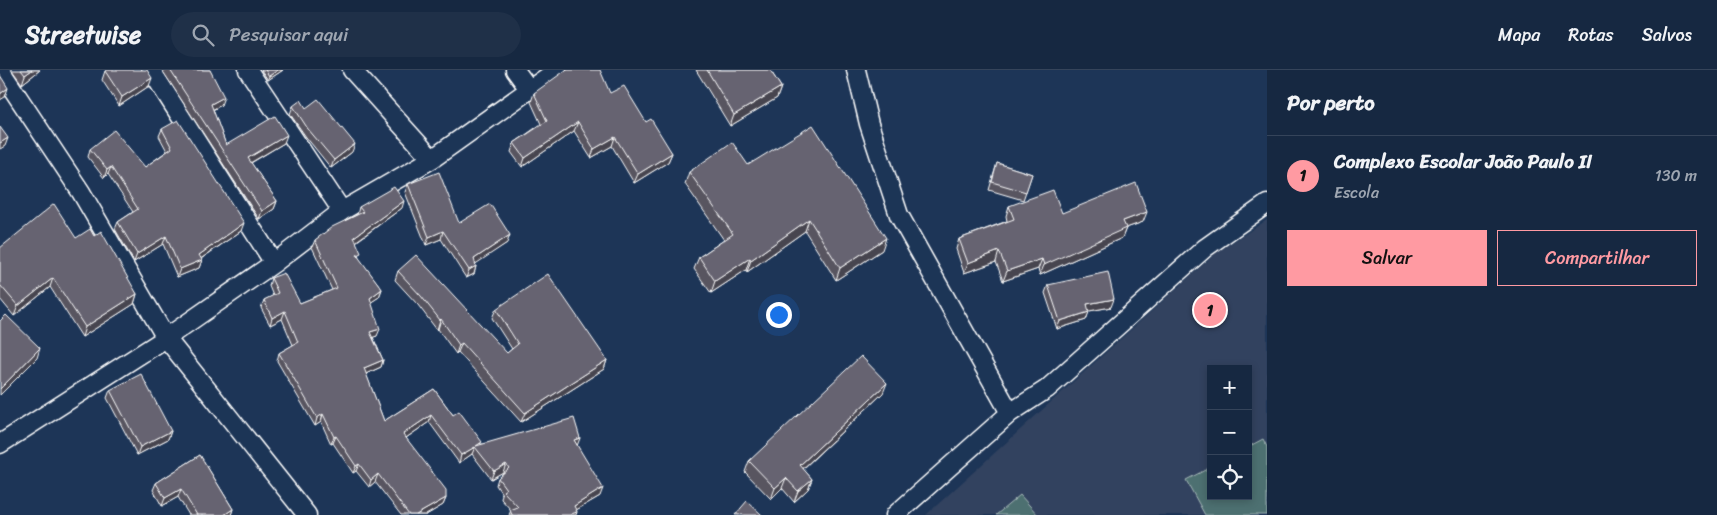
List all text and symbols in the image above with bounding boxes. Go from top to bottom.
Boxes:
search box [171,12,521,57]
text: Streetwise [25,14,141,56]
text: Pesquisar aqui [229,18,348,51]
text: Mapa [1498,19,1540,51]
text: Rotas [1568,19,1614,51]
text: Salvos [1642,19,1692,51]
icon: search [189,21,217,49]
text: Por perto [1287,84,1375,122]
text: Complexo Escolar João Paulo II [1334,145,1592,178]
text: 1 [1300,161,1306,190]
text: 130 m [1655,161,1697,190]
text: Escola [1334,178,1379,207]
button: Salvar [1287,230,1487,286]
button: Compartilhar [1497,230,1697,286]
pin: 1 [1194,291,1226,329]
your location [766,302,792,328]
map controls [1207,365,1252,500]
button: + [1207,365,1252,410]
button: − [1207,410,1252,455]
button: locate [1207,455,1252,500]

